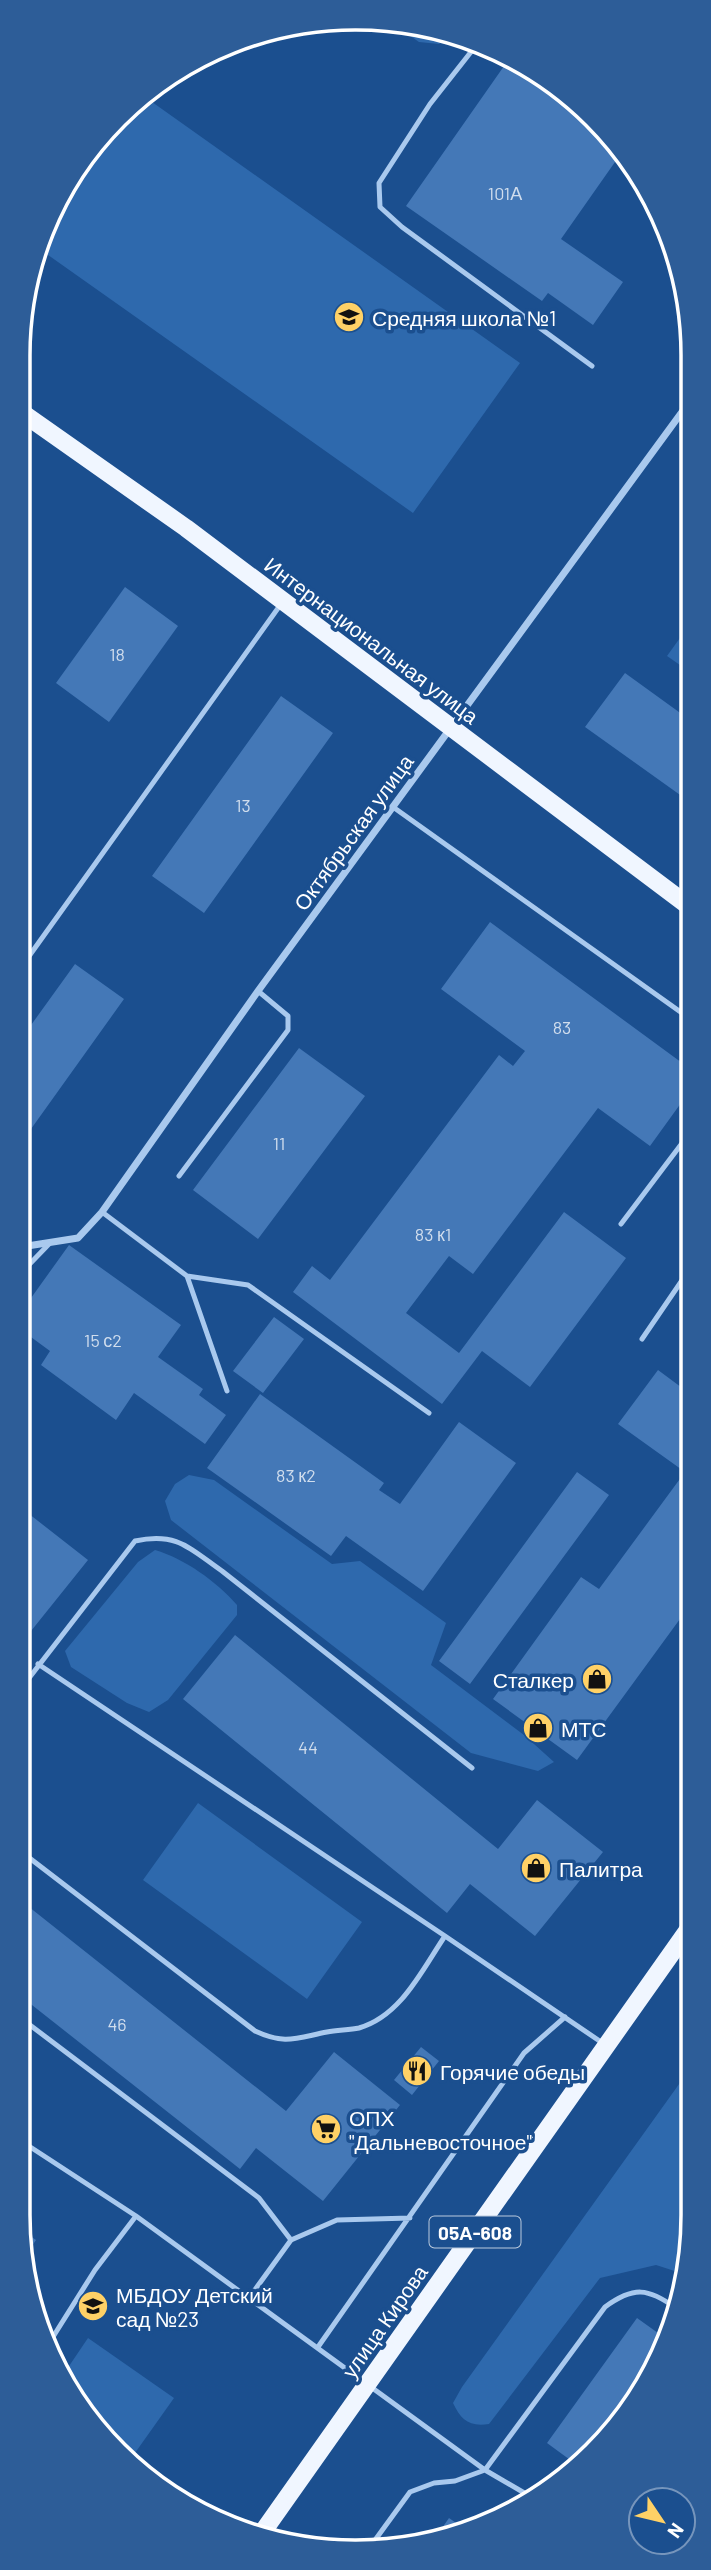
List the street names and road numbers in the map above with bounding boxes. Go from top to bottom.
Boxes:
street label: Интернациональная улица [260,551,484,729]
street label: Октябрьская улица [288,749,418,915]
road number: 05А-608 [430,2216,520,2248]
street label: улица Кирова [336,2260,432,2382]

